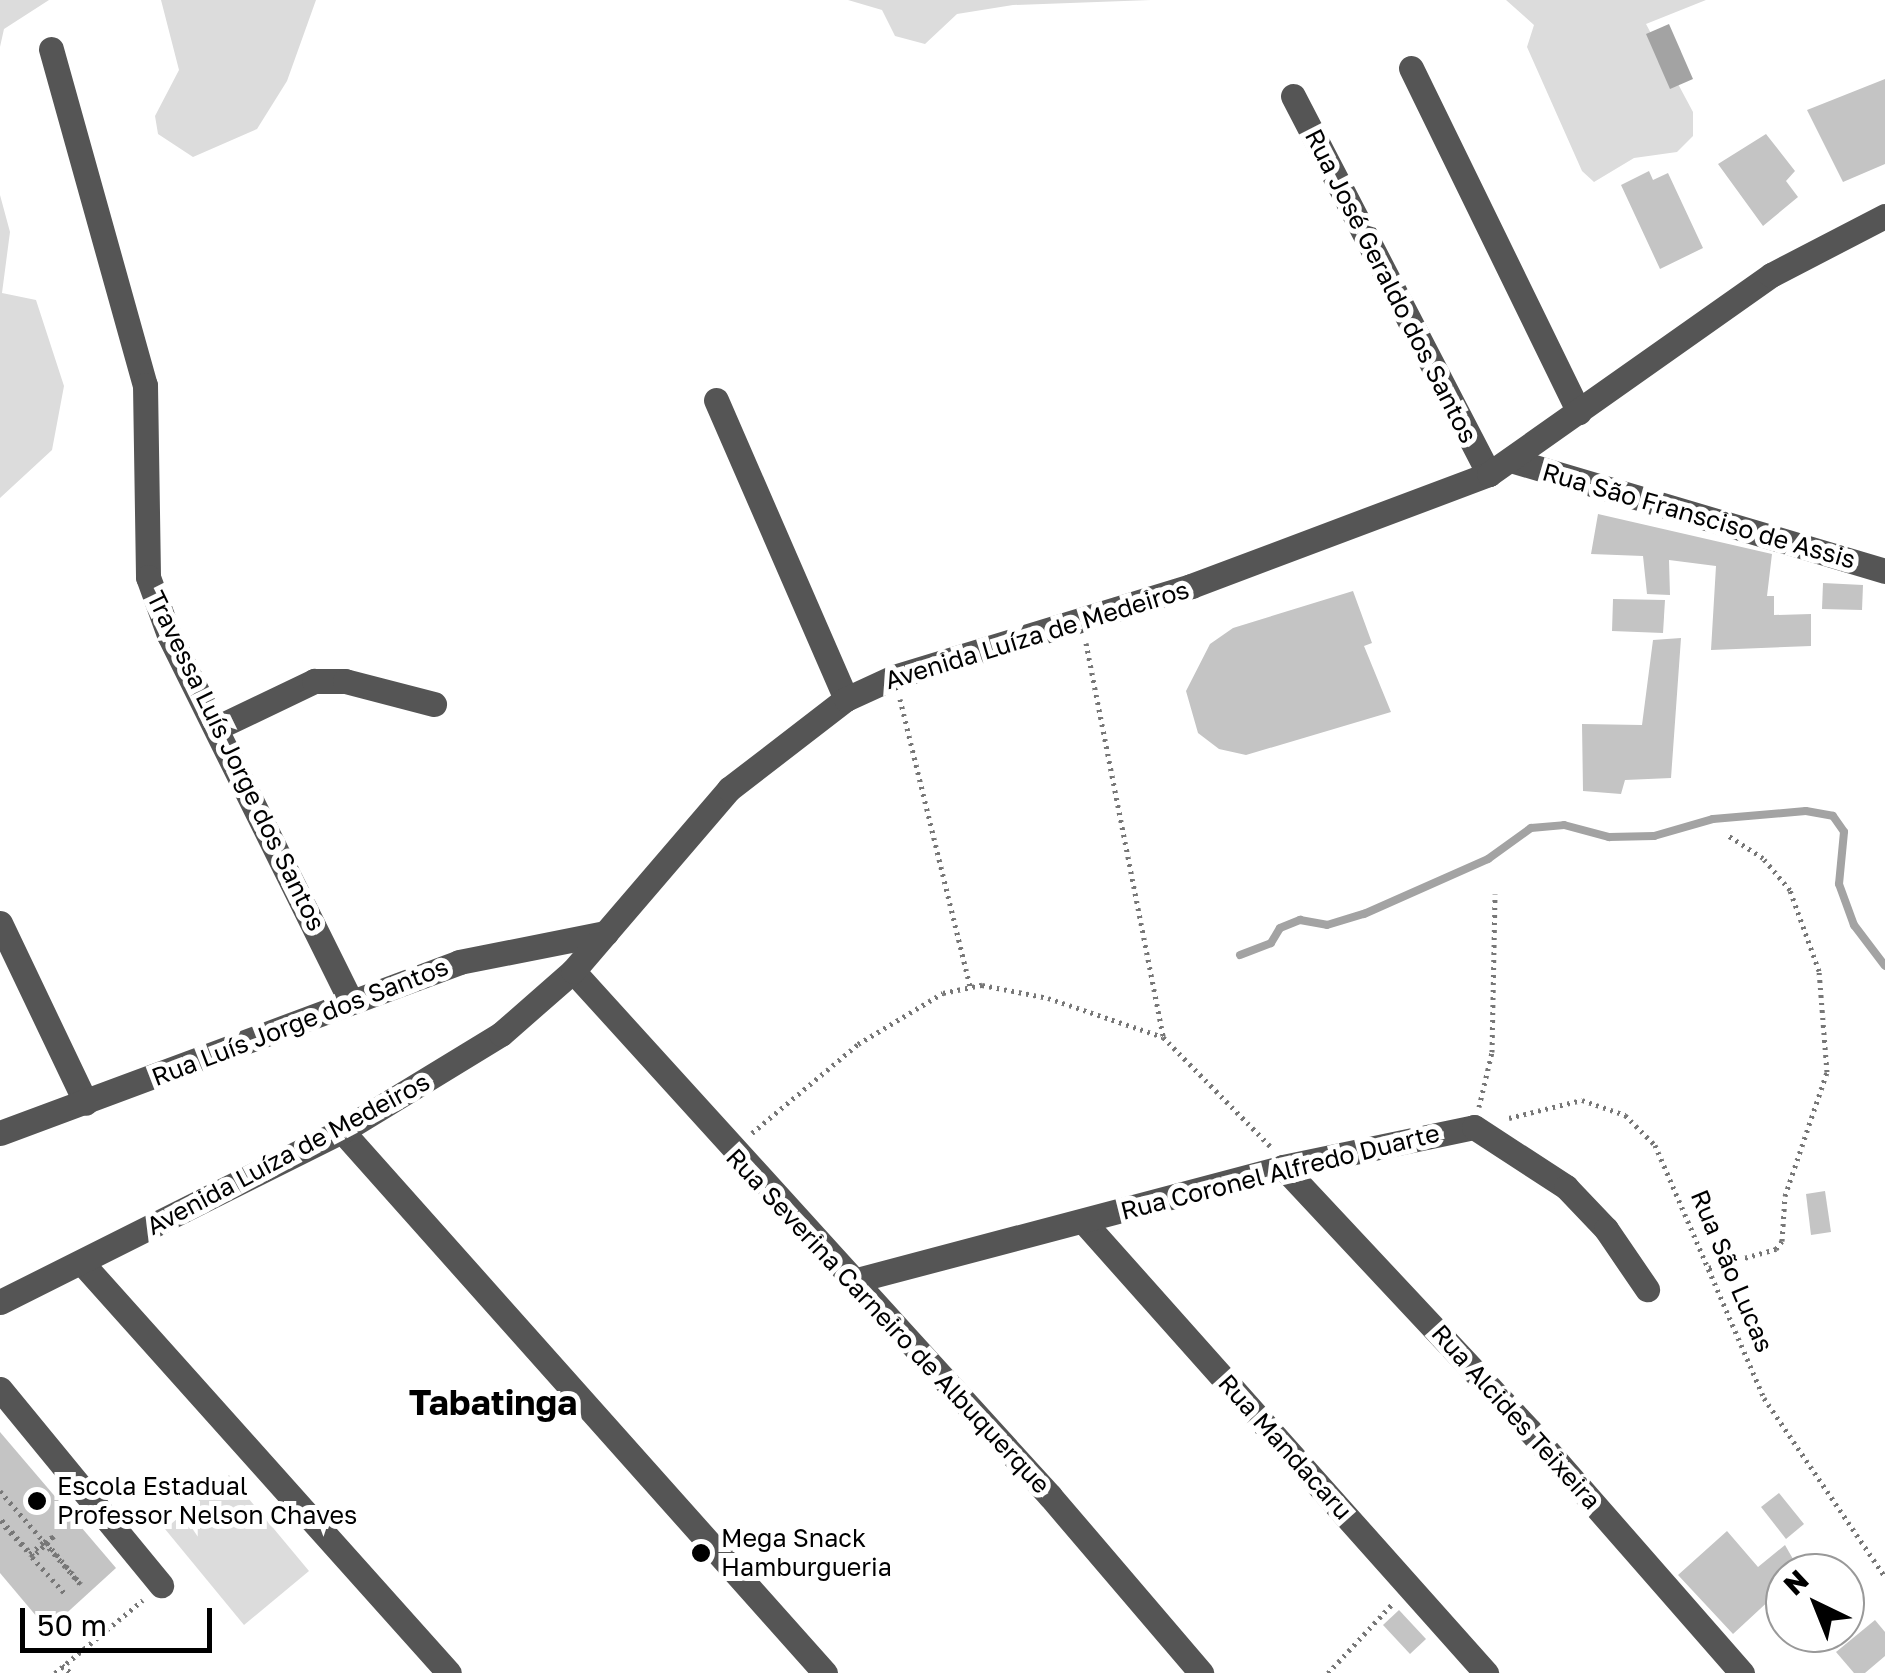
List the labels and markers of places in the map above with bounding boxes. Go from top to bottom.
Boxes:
place label: Escola Estadual Professor Nelson Chaves [57,1472,357,1531]
marker: Escola Estadual Professor Nelson Chaves [26,1490,48,1512]
place label: Mega Snack Hamburgueria [721,1524,892,1583]
marker: Mega Snack Hamburgueria [690,1542,712,1564]

